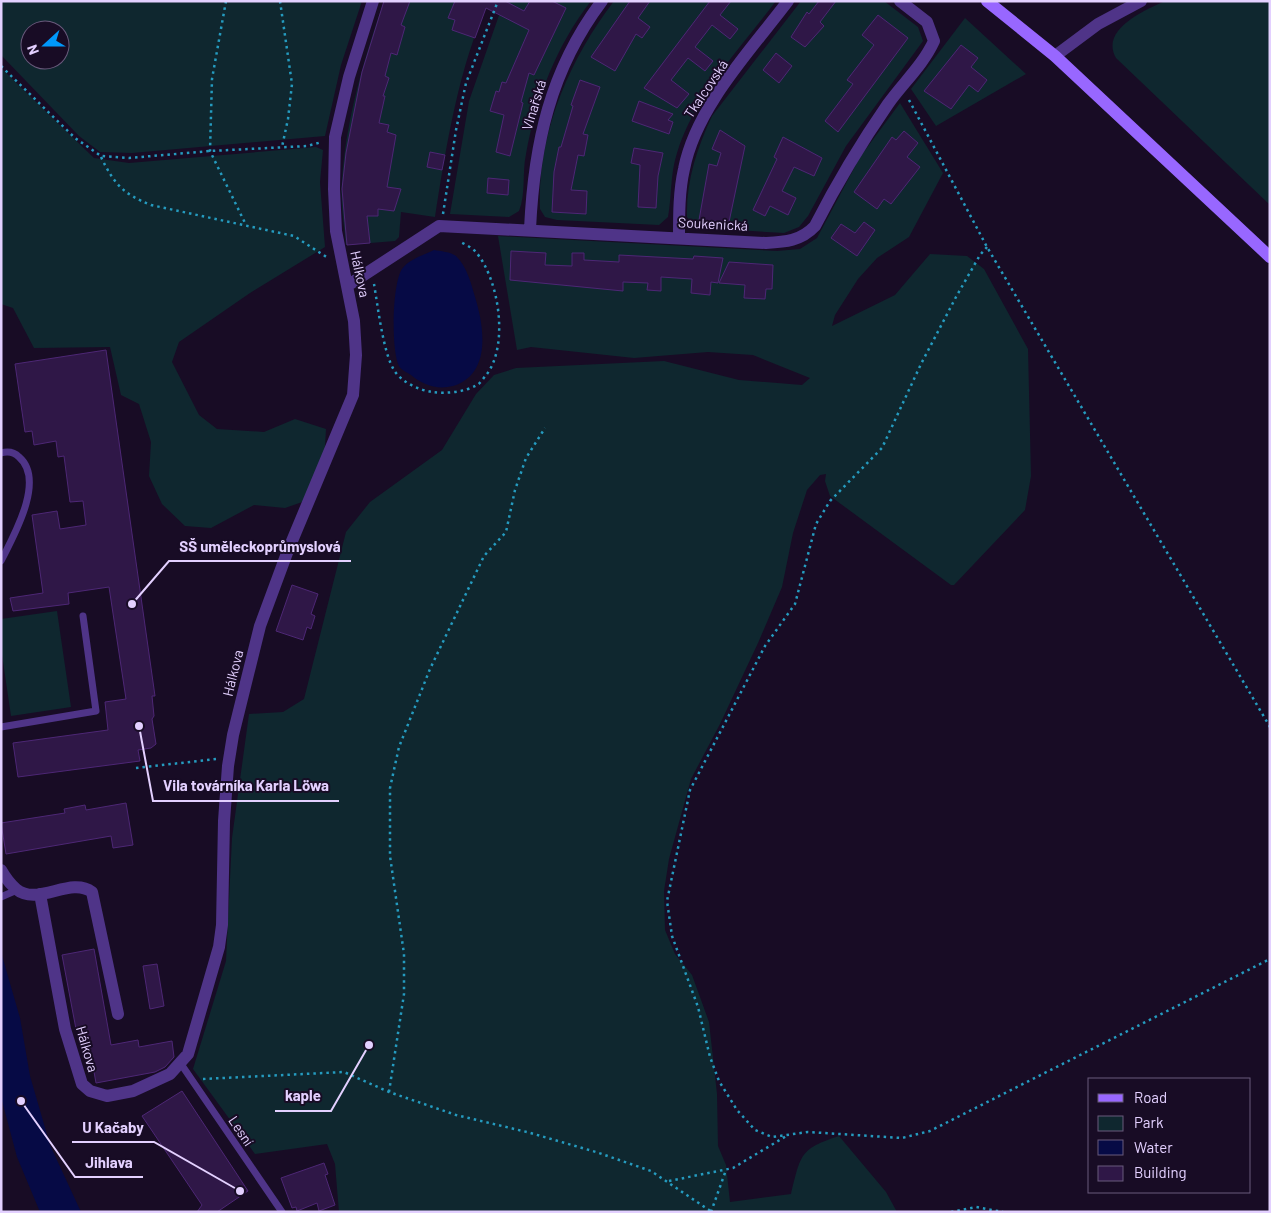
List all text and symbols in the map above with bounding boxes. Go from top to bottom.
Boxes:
north arrow [20,20,70,70]
text: N [23,42,42,57]
street label: Tkalcovská [680,56,731,121]
street label: Vlnařská [518,78,549,132]
street label: Soukenická [678,213,748,234]
street label: Hálkova [347,249,374,299]
callout: SŠ uměleckoprůmyslová [169,531,351,561]
text: SŠ uměleckoprůmyslová [179,537,341,555]
street label: Hálkova [219,648,246,698]
callout: Vila továrníka Karla Löwa [153,771,339,801]
text: Vila továrníka Karla Löwa [163,776,329,794]
street label: Hálkova [73,1024,102,1074]
legend [1088,1078,1251,1193]
callout: kaple [275,1081,331,1111]
text: kaple [285,1086,321,1104]
text: Road [1134,1088,1167,1106]
callout: U Kačaby [72,1112,154,1142]
street label: Lesní [225,1112,258,1149]
text: Park [1134,1113,1164,1131]
text: U Kačaby [82,1118,144,1136]
text: Water [1134,1138,1173,1156]
callout: Jihlava [75,1147,143,1177]
text: Jihlava [85,1153,133,1171]
text: Building [1134,1163,1187,1181]

